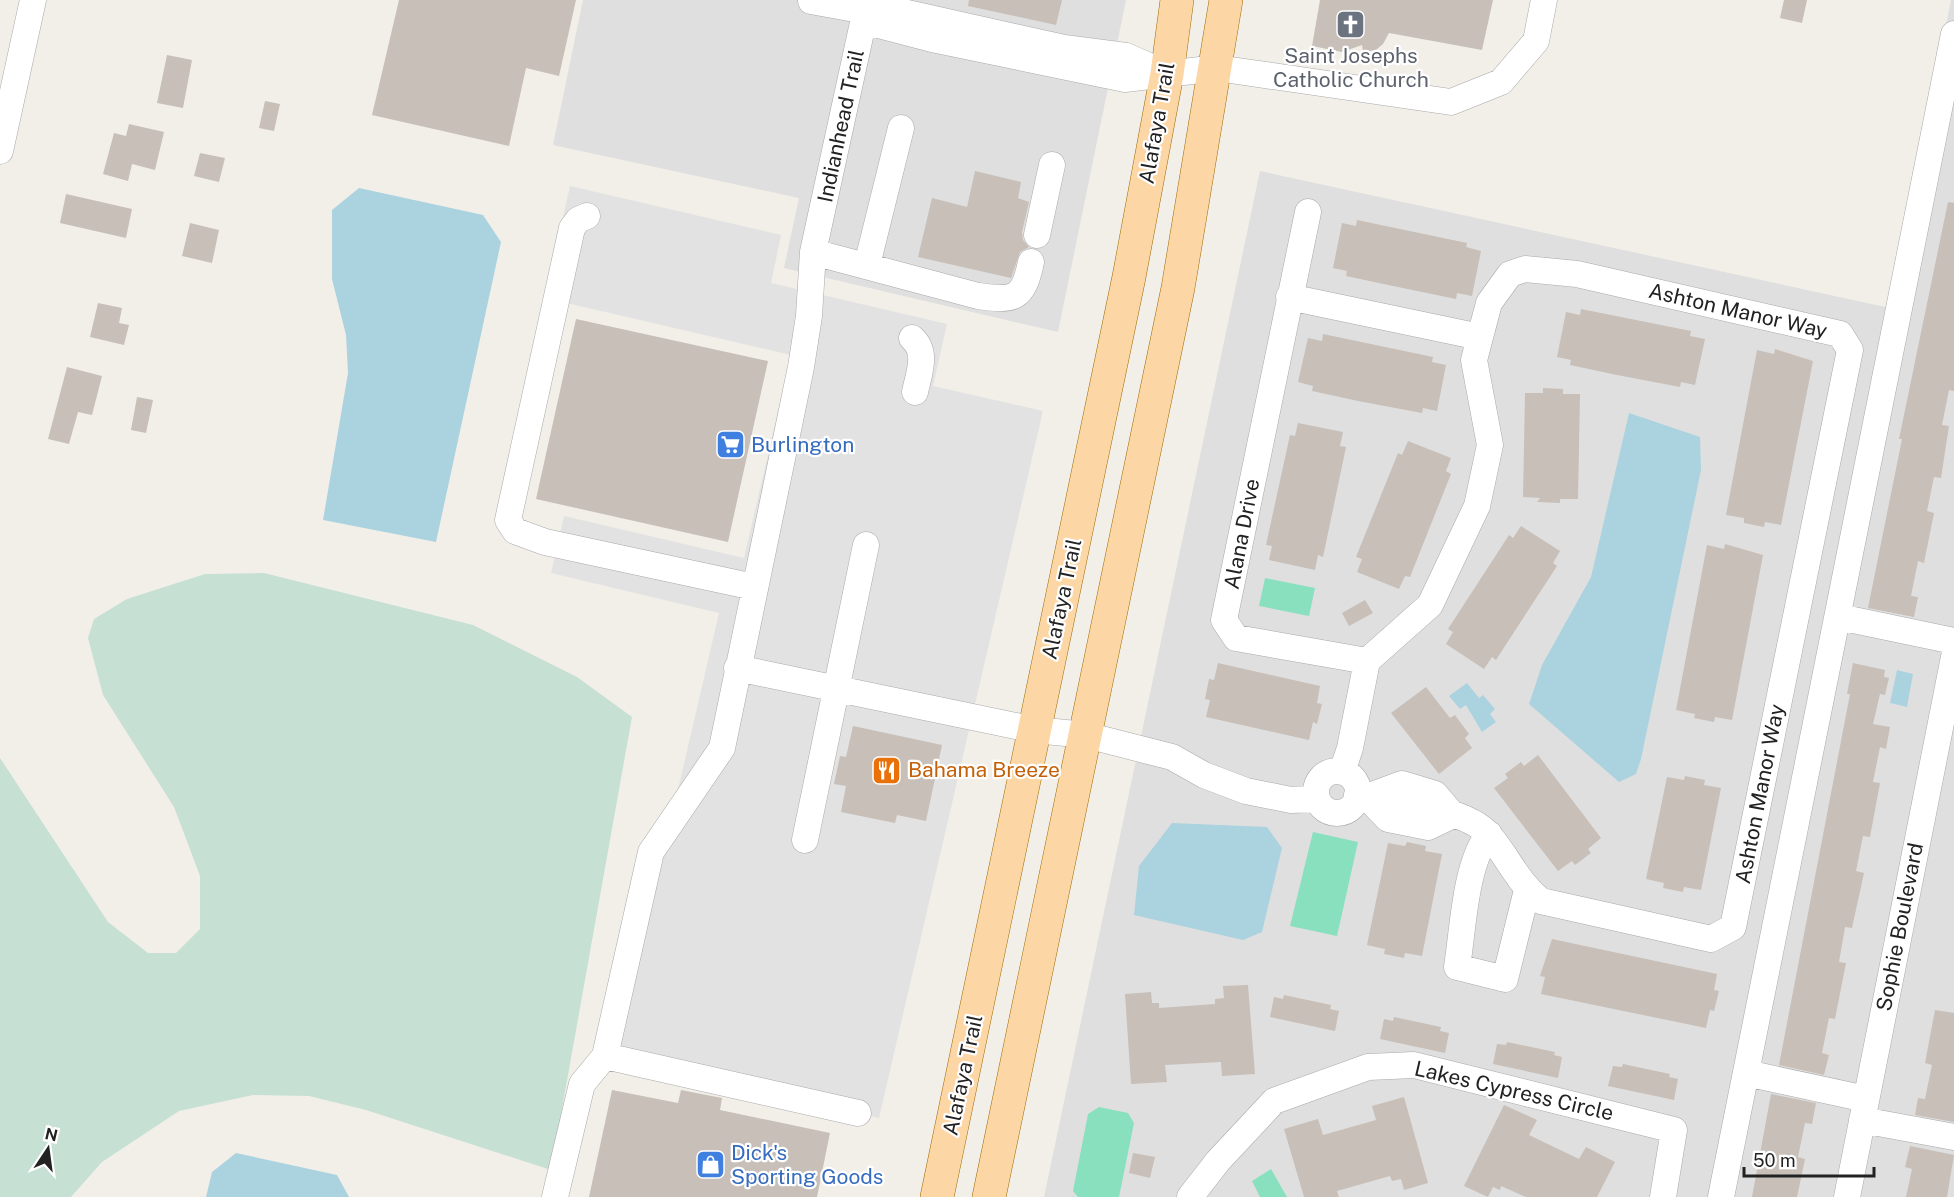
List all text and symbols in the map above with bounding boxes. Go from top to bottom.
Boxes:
church icon: Saint Josephs Catholic Church [1335,9,1367,41]
place label: Saint Josephs Catholic Church [1273,43,1429,92]
street label: Indianhead Trail [812,47,869,205]
street label: Alafaya Trail [1134,60,1179,186]
street label: Ashton Manor Way [1646,278,1830,343]
supermarket icon: Burlington [714,429,746,461]
place label: Burlington [751,432,854,457]
street label: Alana Drive [1219,477,1264,591]
street label: Alafaya Trail [1037,536,1086,662]
street label: Ashton Manor Way [1730,702,1789,886]
restaurant icon: Bahama Breeze [871,754,903,786]
place label: Bahama Breeze [908,757,1060,782]
street label: Sophie Boulevard [1871,841,1928,1013]
street label: Alafaya Trail [938,1012,987,1138]
street label: Lakes Cypress Circle [1412,1055,1616,1126]
north arrow [18,1119,78,1179]
text: N [43,1124,59,1146]
place label: Dick's Sporting Goods [731,1140,883,1189]
scale bar [1744,1140,1874,1178]
shop icon: Dick's Sporting Goods [694,1149,726,1181]
text: 50 m [1753,1150,1796,1171]

